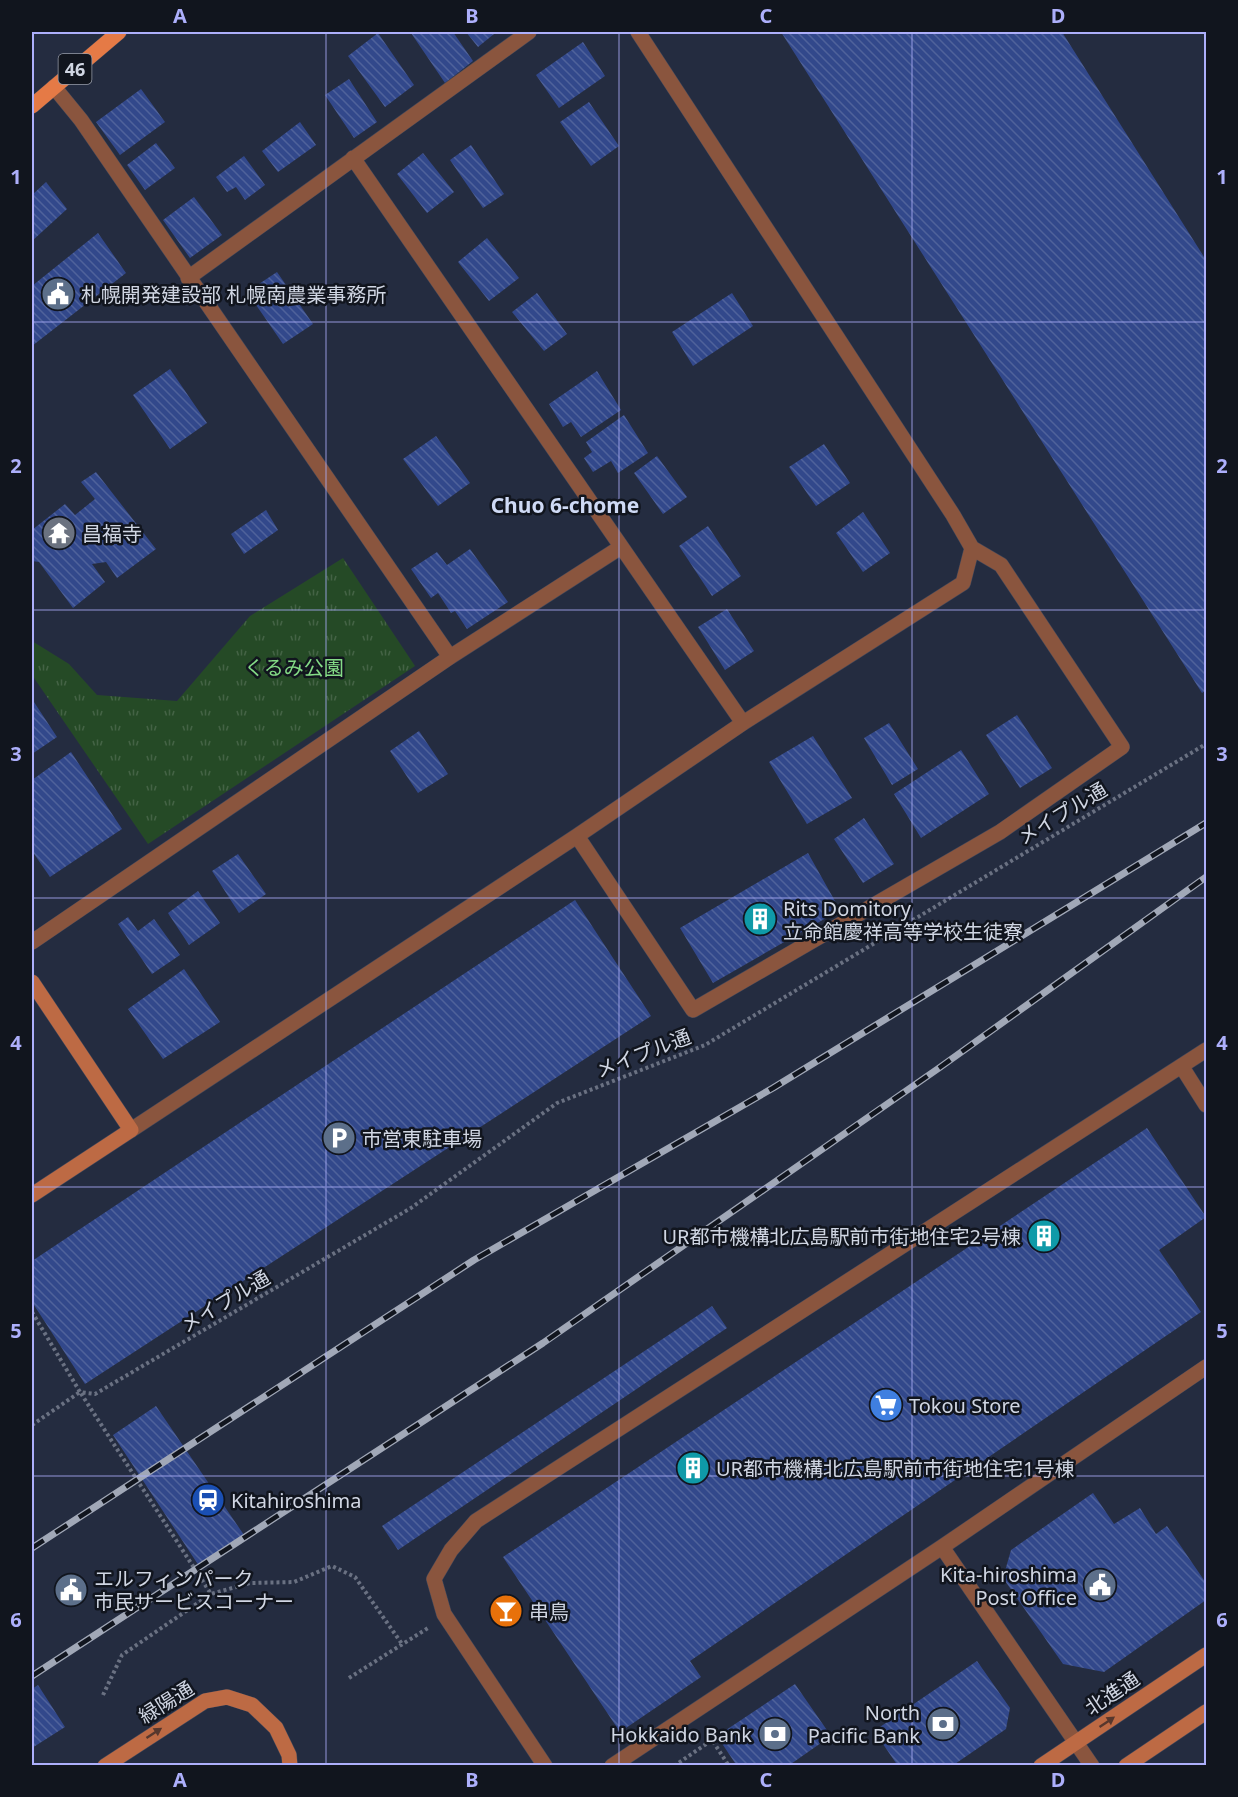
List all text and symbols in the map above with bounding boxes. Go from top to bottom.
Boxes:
text: A [173,2,187,29]
text: B [465,2,479,29]
text: C [760,2,773,29]
text: D [1051,2,1065,29]
road number: 46 [58,54,92,84]
text: 1 [10,163,22,190]
text: 1 [1216,163,1228,190]
public building icon: 札幌開発建設部 札幌南農業事務所 [40,276,76,312]
place label: 札幌開発建設部 札幌南農業事務所 [81,281,386,308]
text: 2 [10,452,22,479]
text: 2 [1216,452,1228,479]
district label: Chuo 6-chome [491,491,639,519]
temple icon: 昌福寺 [41,515,77,551]
place label: 昌福寺 [82,520,142,547]
park label: くるみ公園 [244,654,344,681]
text: 3 [10,740,22,767]
text: 3 [1216,740,1228,767]
street label: メイプル通 [1012,776,1112,850]
place label: Rits Domitory 立命館慶祥高等学校生徒寮 [783,895,1023,945]
building icon: Rits Domitory 立命館慶祥高等学校生徒寮 [742,901,778,937]
street label: メイプル通 [591,1022,695,1084]
text: 4 [10,1029,22,1056]
text: 4 [1216,1029,1228,1056]
parking icon: 市営東駐車場 [321,1120,357,1156]
place label: 市営東駐車場 [362,1125,482,1152]
building icon: UR都市機構北広島駅前市街地住宅2号棟 [1026,1218,1062,1254]
place label: UR都市機構北広島駅前市街地住宅2号棟 [663,1223,1021,1250]
street label: メイプル通 [175,1264,275,1338]
text: 5 [10,1317,22,1344]
text: 5 [1216,1317,1228,1344]
supermarket icon: Tokou Store [868,1387,904,1423]
place label: Tokou Store [909,1392,1021,1419]
building icon: UR都市機構北広島駅前市街地住宅1号棟 [675,1450,711,1486]
place label: UR都市機構北広島駅前市街地住宅1号棟 [716,1455,1075,1482]
station icon: Kitahiroshima [190,1482,226,1518]
place label: Kitahiroshima [231,1487,361,1514]
place label: Kita-hiroshima Post Office [940,1561,1077,1611]
place label: エルフィンパーク 市民サービスコーナー [94,1565,294,1615]
public building icon: Kita-hiroshima Post Office [1082,1567,1118,1603]
public building icon: エルフィンパーク 市民サービスコーナー [53,1572,89,1608]
bar icon: 串鳥 [488,1593,524,1629]
place label: 串鳥 [529,1598,569,1625]
text: 6 [10,1606,22,1633]
text: 6 [1216,1606,1228,1633]
street label: 北進通 [1080,1665,1144,1721]
street label: 緑陽通 [133,1675,199,1729]
place label: North Pacific Bank [808,1699,920,1749]
bank icon: North Pacific Bank [925,1706,961,1742]
bank icon: Hokkaido Bank [757,1716,793,1752]
one-way arrow [1099,1716,1115,1727]
place label: Hokkaido Bank [610,1721,752,1748]
one-way arrow [146,1728,162,1739]
text: A [173,1766,187,1793]
text: B [465,1766,479,1793]
text: C [760,1766,773,1793]
text: D [1051,1766,1065,1793]

